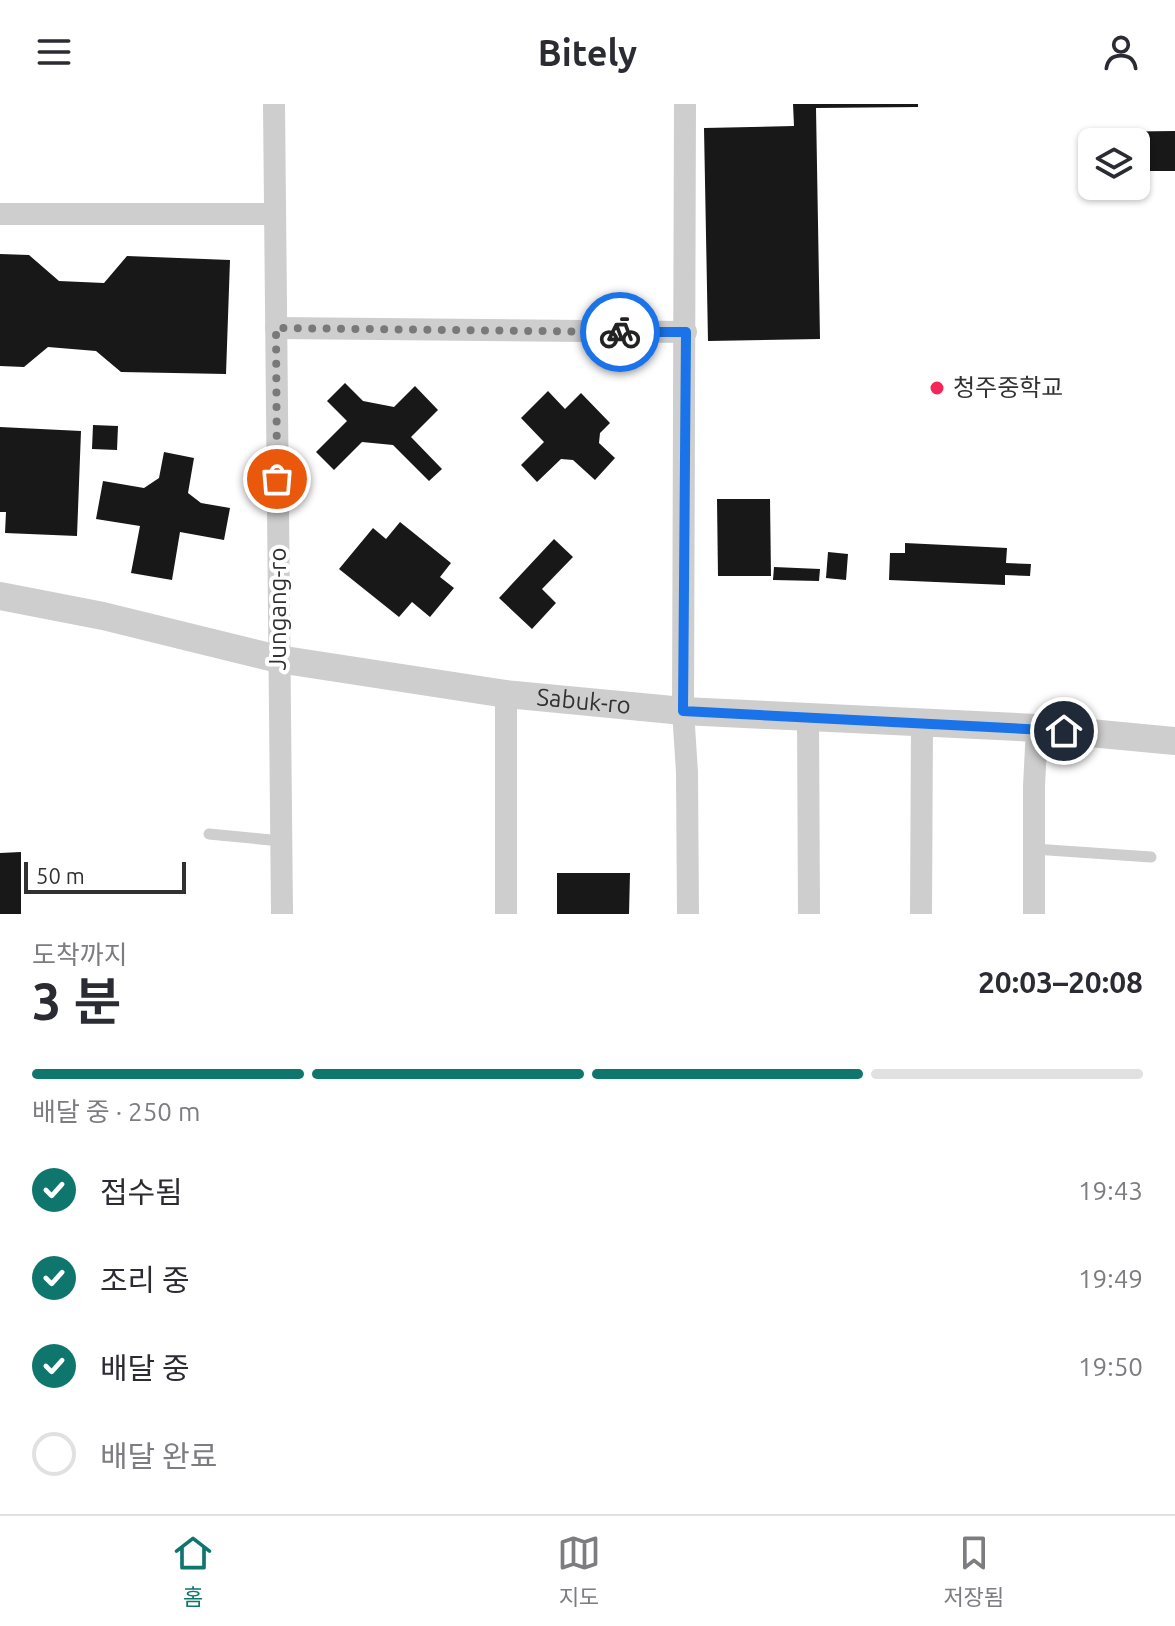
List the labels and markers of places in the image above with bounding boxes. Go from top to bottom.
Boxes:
place label: 청주중학교 [953,374,1063,401]
marker: 청주중학교 [928,379,946,397]
pin [243,445,311,513]
pin [1030,697,1098,765]

